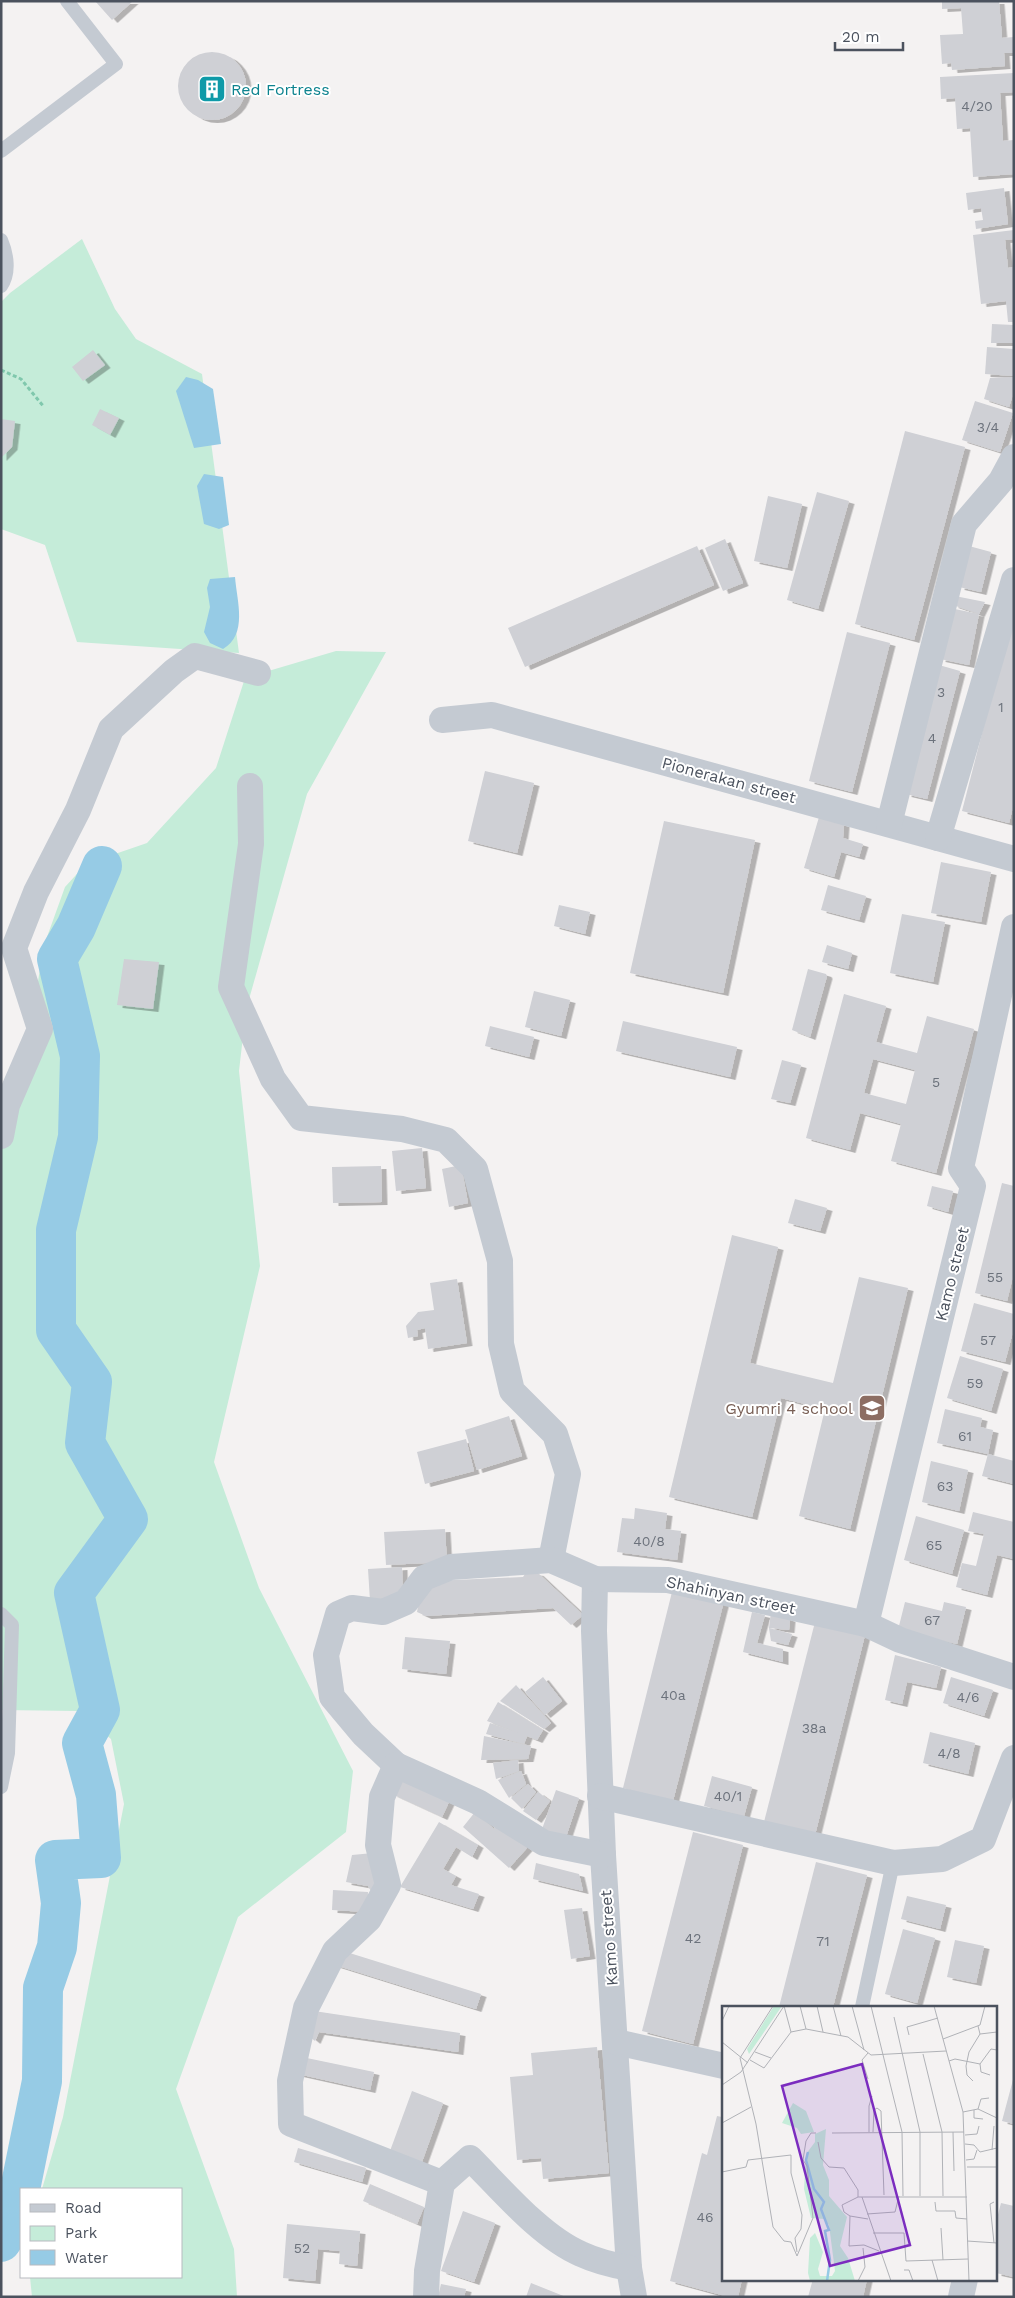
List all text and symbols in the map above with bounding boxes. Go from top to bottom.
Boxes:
scale bar [835,20,902,52]
text: 20 m [842,28,880,46]
building icon: Red Fortress [197,74,227,104]
place label: Red Fortress [231,80,330,99]
house number: 4/20 [961,98,993,114]
house number: 3/4 [977,419,999,435]
house number: 3 [937,684,945,700]
house number: 1 [998,699,1004,715]
house number: 4 [928,730,936,746]
street label: Pionerakan street [660,753,798,807]
house number: 5 [932,1074,940,1090]
street label: Kamo street [931,1225,973,1323]
house number: 55 [987,1269,1003,1285]
house number: 57 [980,1332,996,1348]
house number: 59 [967,1375,983,1391]
school or university icon: Gyumri 4 school [857,1393,887,1423]
place label: Gyumri 4 school [725,1399,853,1418]
house number: 61 [958,1428,972,1444]
house number: 63 [937,1478,953,1494]
house number: 40/8 [633,1533,665,1549]
house number: 65 [926,1537,942,1553]
street label: Shahinyan street [665,1572,798,1618]
house number: 67 [924,1612,940,1628]
house number: 40a [660,1687,686,1703]
house number: 4/6 [957,1689,979,1705]
house number: 38a [802,1720,826,1736]
house number: 4/8 [937,1745,961,1761]
house number: 40/1 [714,1788,742,1804]
street label: Kamo street [596,1889,622,1987]
house number: 42 [685,1930,701,1946]
house number: 71 [816,1933,830,1949]
inset map [722,2006,998,2280]
legend [20,2188,182,2278]
text: Road [65,2199,102,2217]
house number: 46 [696,2209,714,2225]
text: Park [65,2224,98,2242]
house number: 52 [294,2240,310,2256]
text: Water [65,2249,108,2267]

